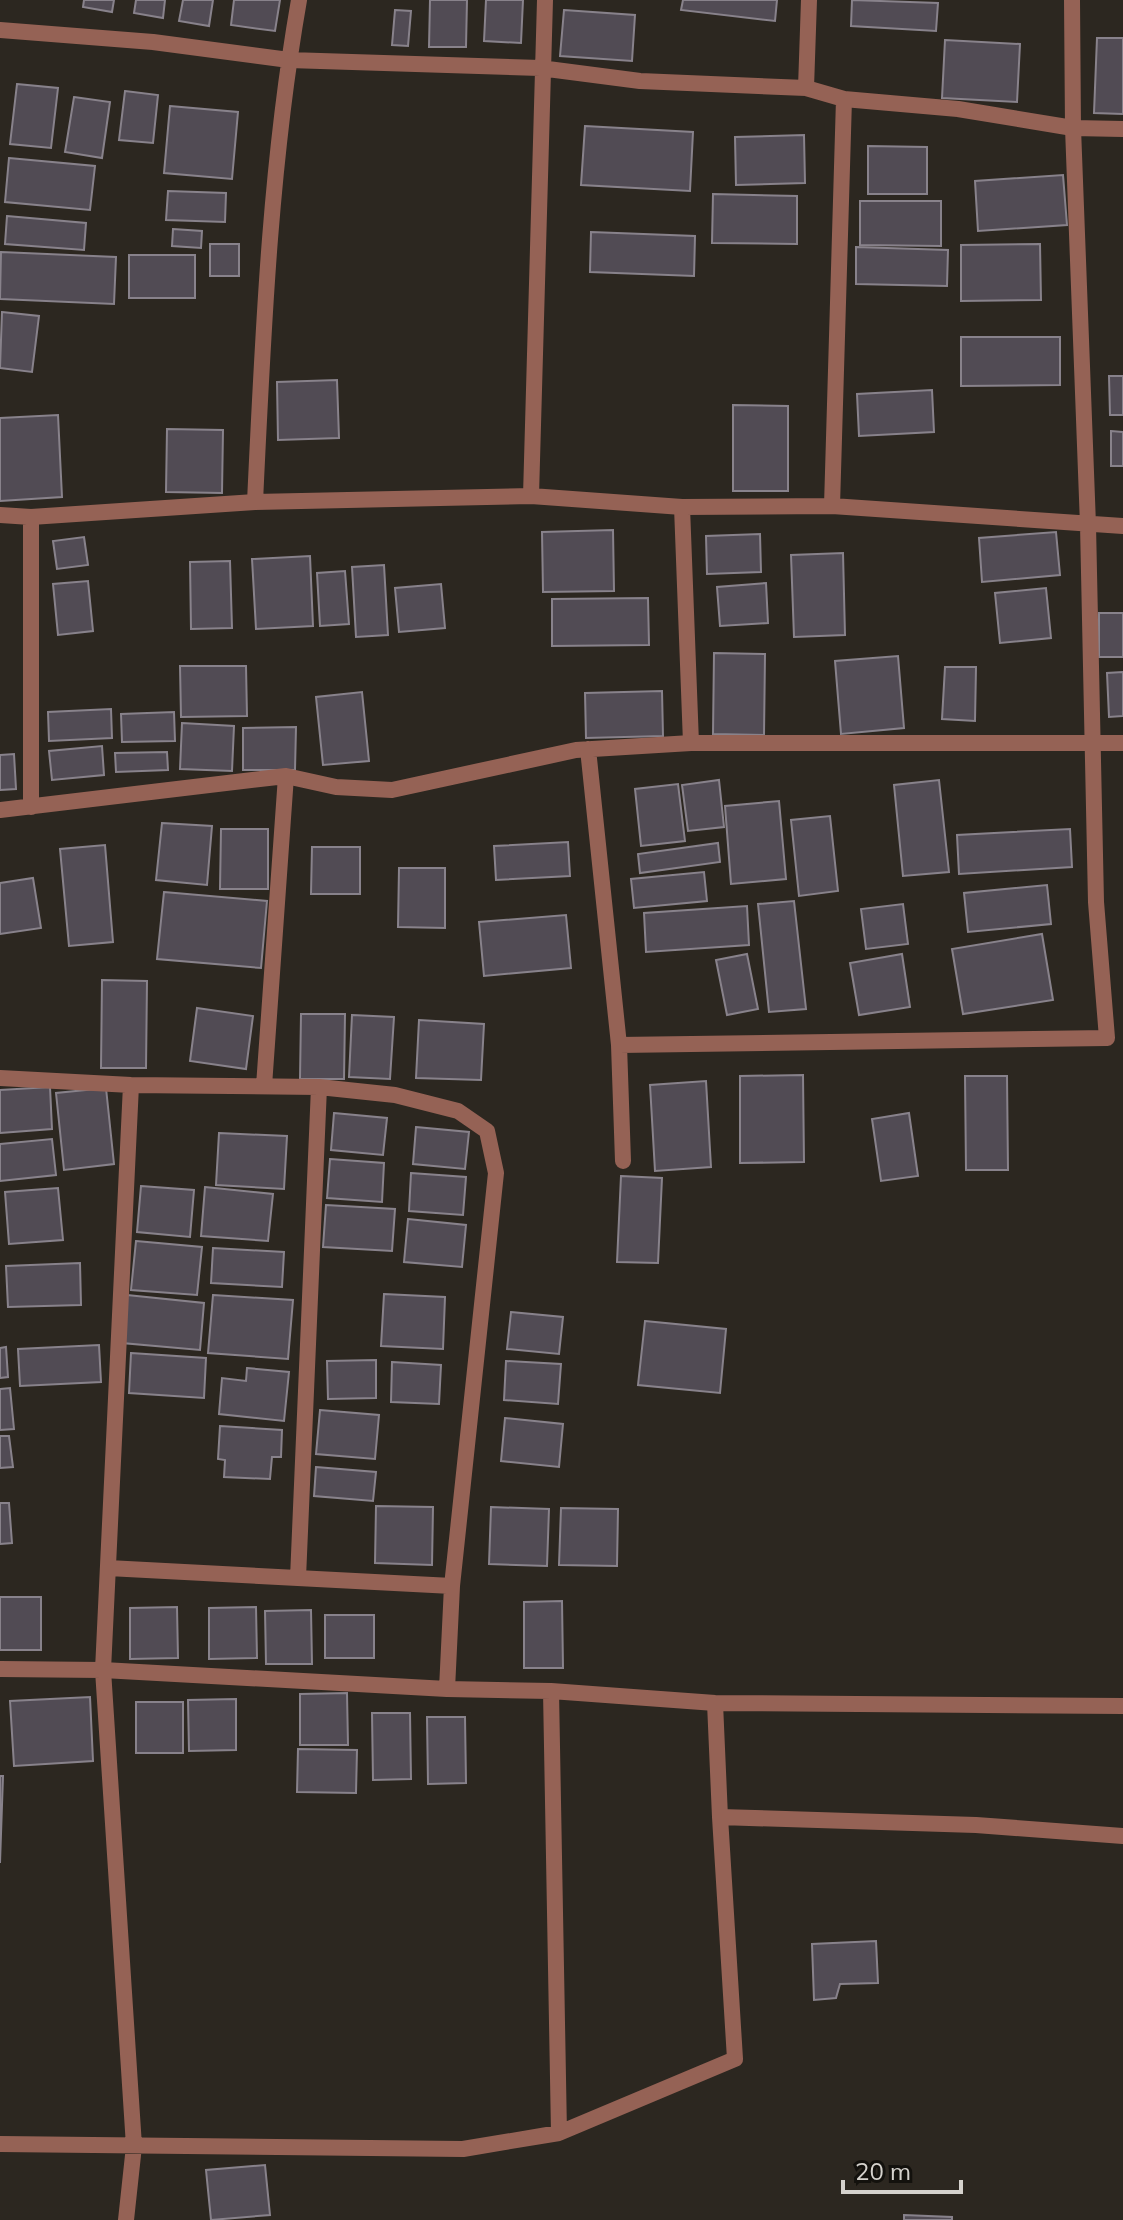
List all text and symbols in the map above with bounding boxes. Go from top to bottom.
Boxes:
scale bar [843,2144,961,2194]
text: 20 m [855,2156,911,2186]

